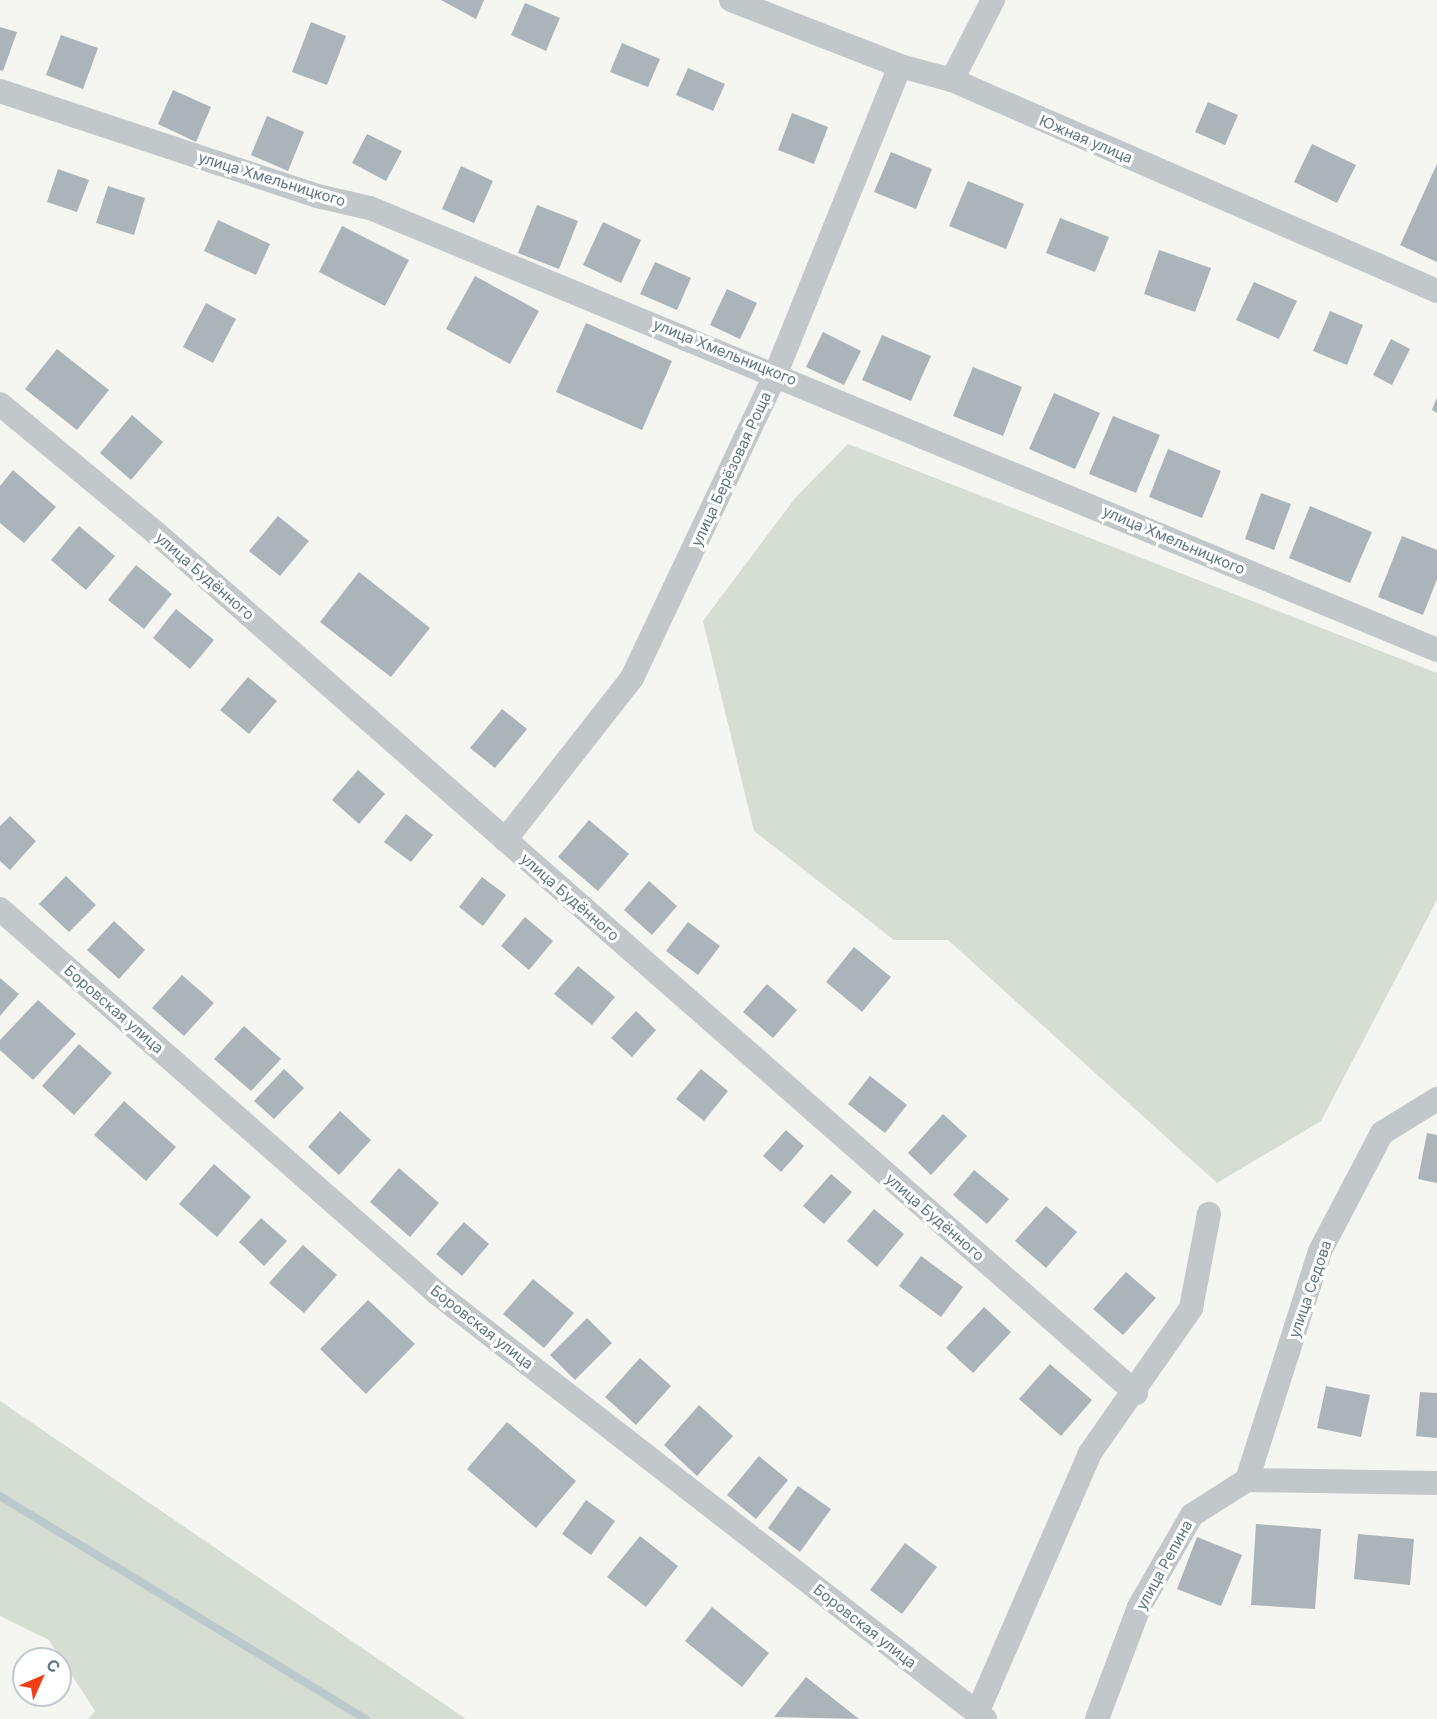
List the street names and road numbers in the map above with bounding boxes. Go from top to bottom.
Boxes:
street label: Южная улица [1037,111,1135,167]
street label: улица Хмельницкого [196,148,348,210]
street label: улица Хмельницкого [651,315,799,389]
street label: улица Берёзовая Роща [687,389,775,549]
street label: улица Хмельницкого [1100,502,1248,578]
street label: улица Будённого [152,528,258,624]
street label: улица Будённого [517,849,623,945]
street label: Боровская улица [61,961,167,1057]
street label: улица Будённого [882,1169,988,1265]
street label: улица Седова [1285,1238,1335,1340]
street label: Боровская улица [427,1281,537,1373]
street label: улица Репина [1132,1517,1196,1613]
street label: Боровская улица [810,1580,920,1672]

